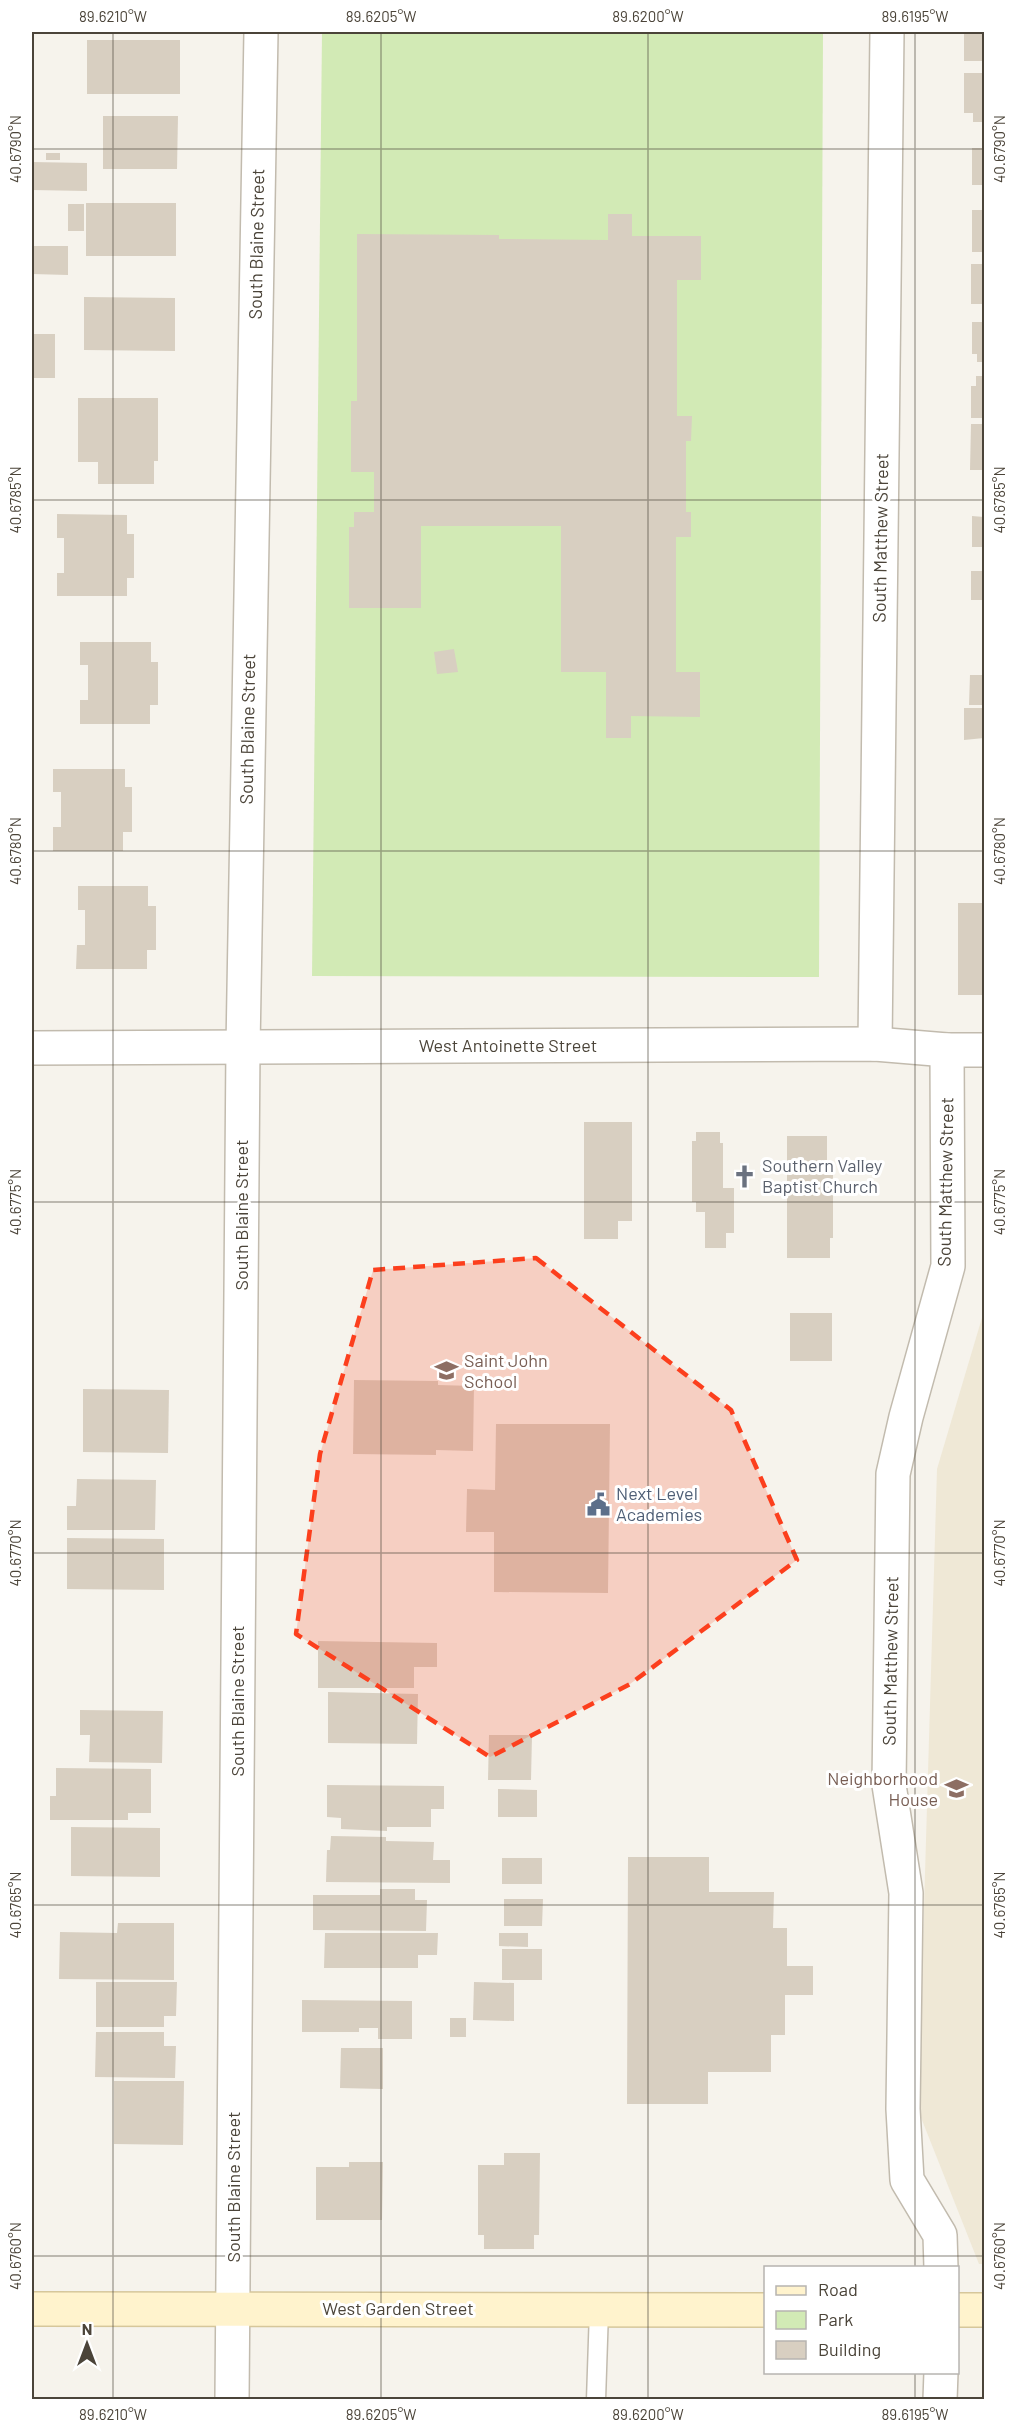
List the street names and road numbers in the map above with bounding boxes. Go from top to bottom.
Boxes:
street label: South Blaine Street [244,168,268,320]
street label: South Matthew Street [868,453,892,623]
street label: South Blaine Street [235,653,259,805]
street label: West Antoinette Street [419,1034,597,1056]
street label: South Matthew Street [933,1097,957,1267]
street label: South Blaine Street [230,1140,252,1290]
street label: South Matthew Street [878,1576,902,1746]
street label: South Blaine Street [226,1626,248,1776]
street label: South Blaine Street [222,2112,244,2262]
street label: West Garden Street [322,2297,474,2319]

